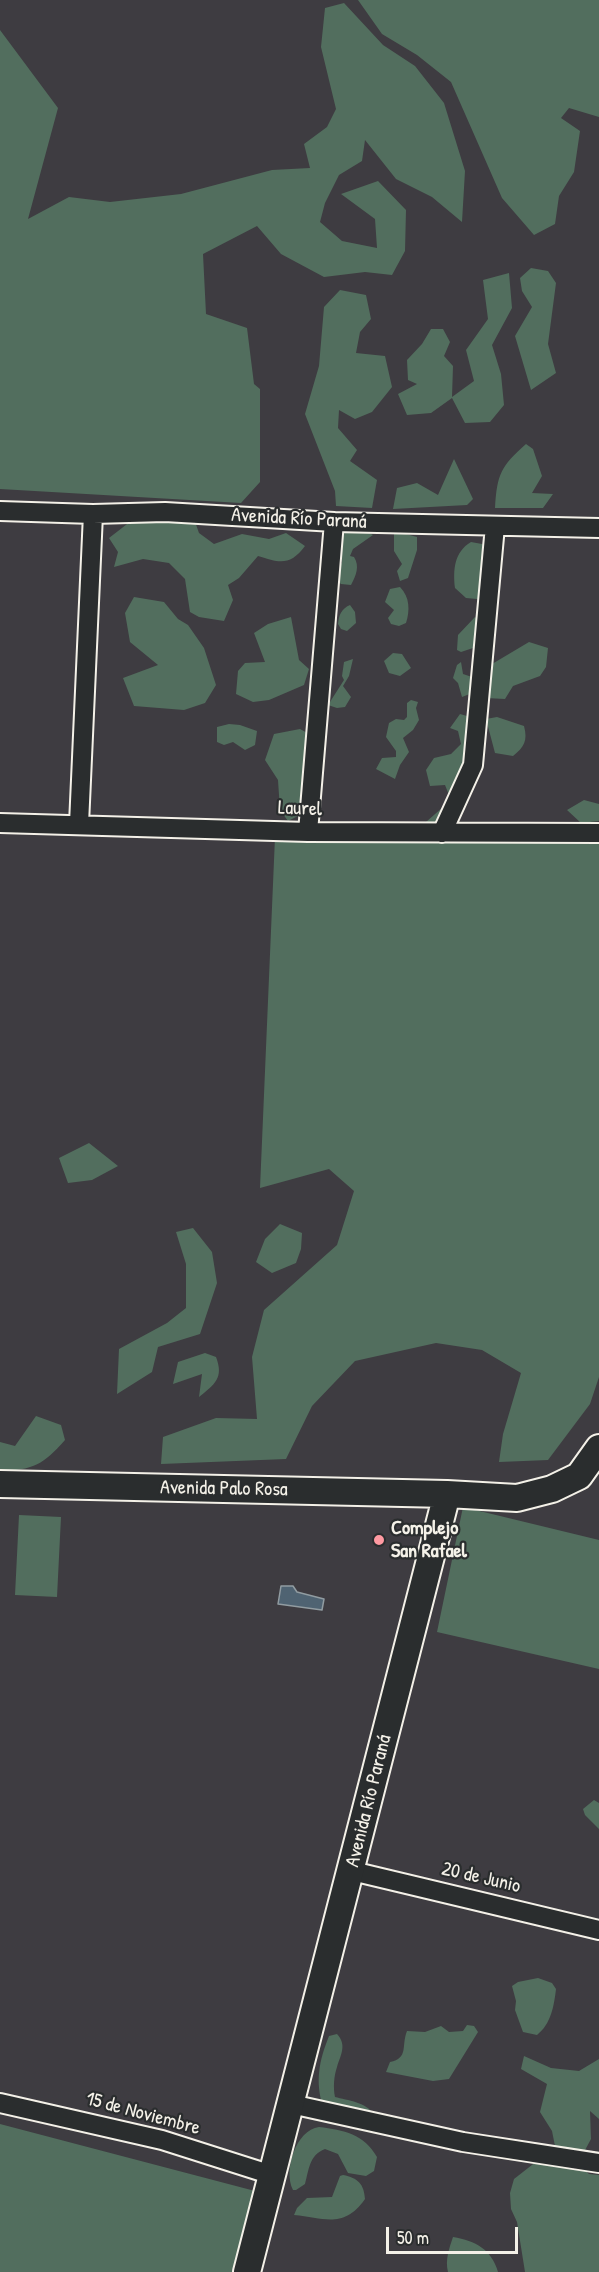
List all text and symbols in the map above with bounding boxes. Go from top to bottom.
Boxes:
street label: Avenida Río Paraná [231,503,367,535]
street label: Laurel [277,796,323,822]
street label: Avenida Palo Rosa [160,1476,288,1502]
place label: Complejo San Rafael [391,1517,467,1564]
marker: Complejo San Rafael [372,1533,386,1547]
street label: Avenida Río Paraná [341,1732,397,1870]
street label: 20 de Junio [439,1857,523,1899]
street label: 15 de Noviembre [83,2087,203,2141]
scale bar [389,2215,521,2253]
text: 50 m [397,2225,429,2250]

